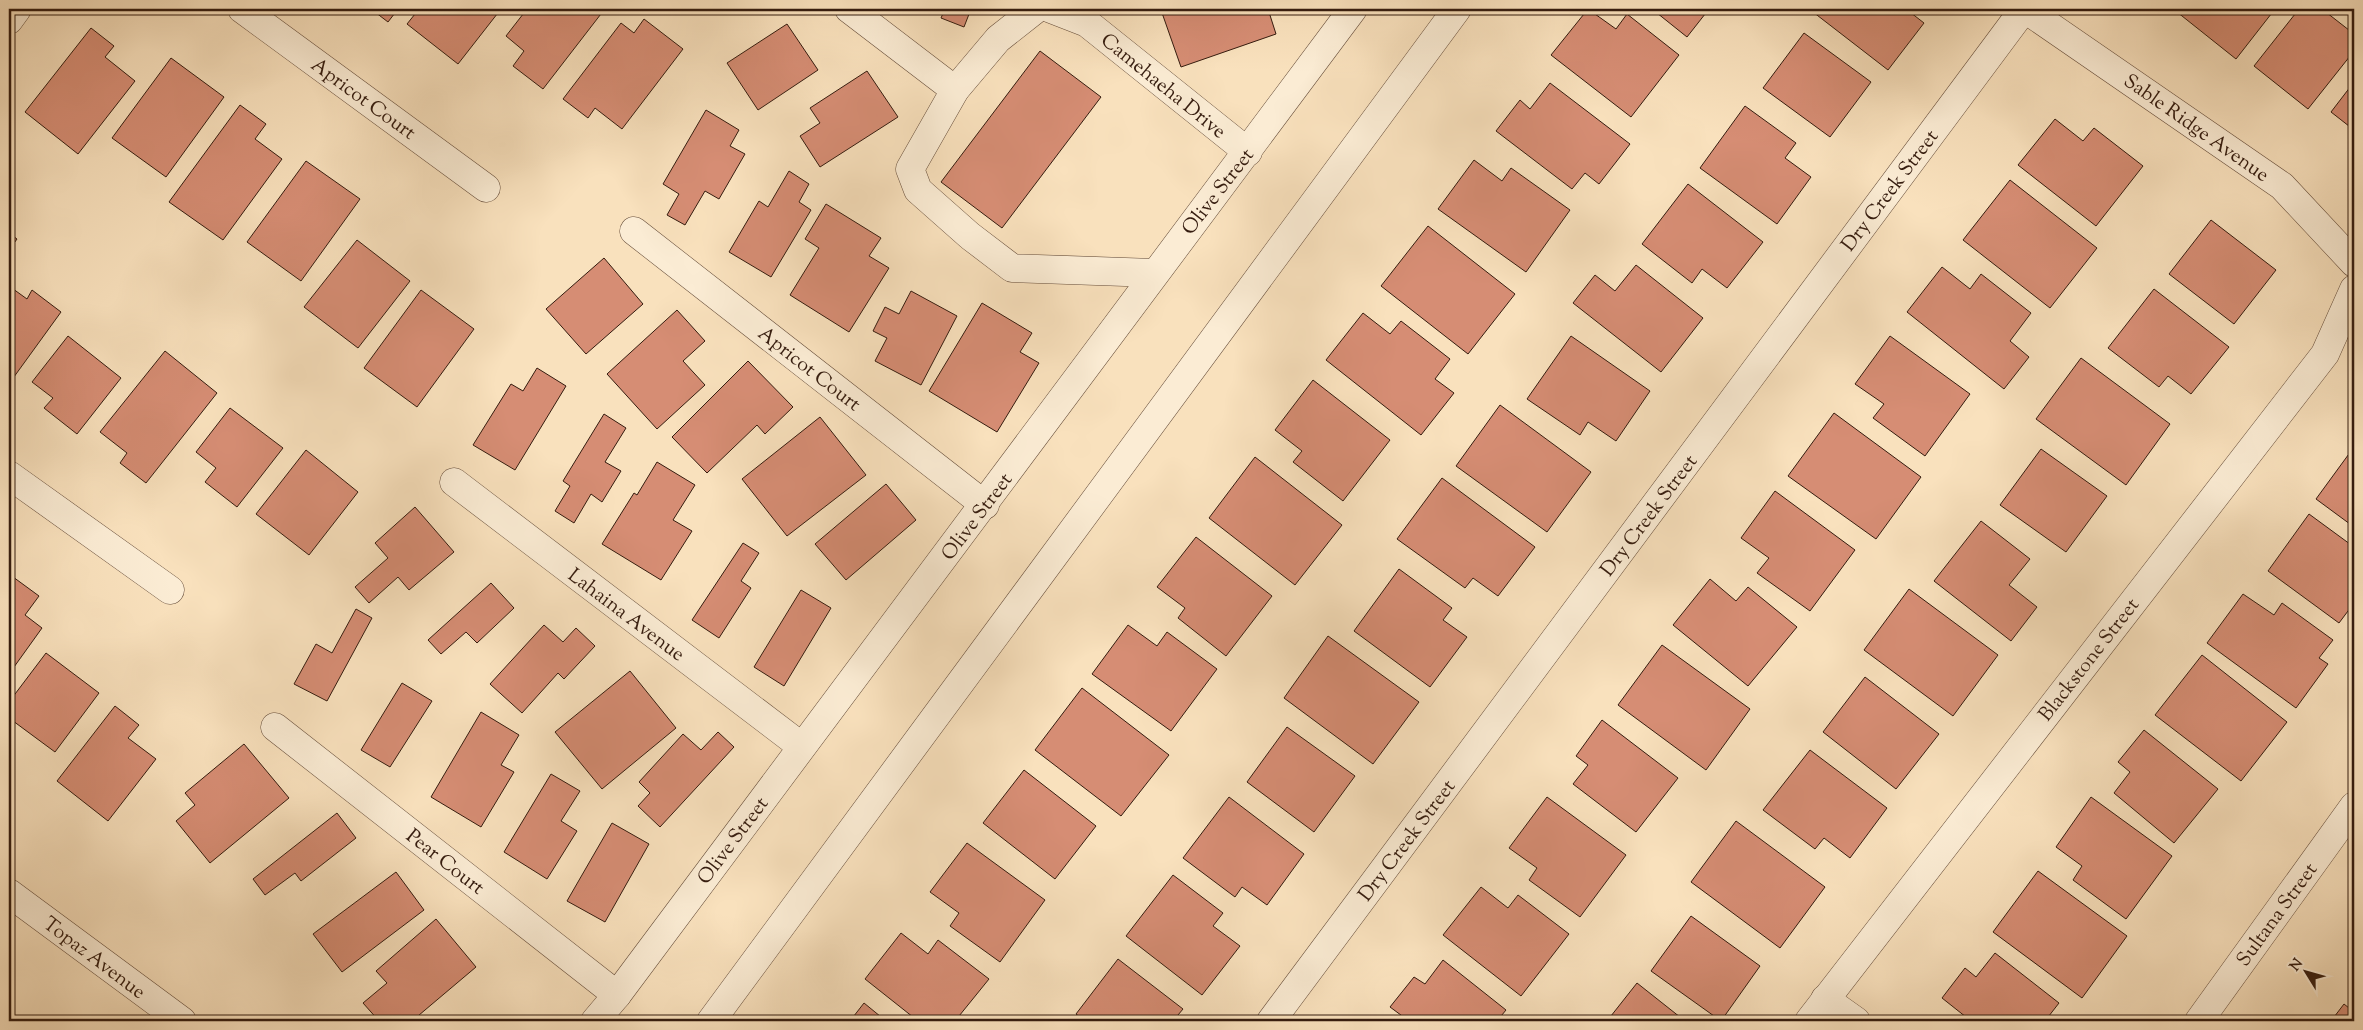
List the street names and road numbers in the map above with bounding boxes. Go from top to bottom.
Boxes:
street label: Camehaeha Drive [1094,27,1231,147]
street label: Apricot Court [304,52,421,148]
street label: Sable Ridge Avenue [2117,68,2274,190]
street label: Dry Creek Street [1835,124,1947,259]
street label: Olive Street [1176,143,1262,242]
street label: Apricot Court [751,321,866,420]
street label: Dry Creek Street [1594,449,1706,584]
street label: Olive Street [935,467,1021,567]
street label: Lahaina Avenue [561,562,690,670]
street label: Blackstone Street [2033,593,2147,728]
street label: Dry Creek Street [1352,774,1464,909]
street label: Olive Street [691,791,777,891]
street label: Pear Court [399,823,490,903]
street label: Sultana Street [2230,858,2326,973]
street label: Topaz Avenue [36,911,151,1007]

